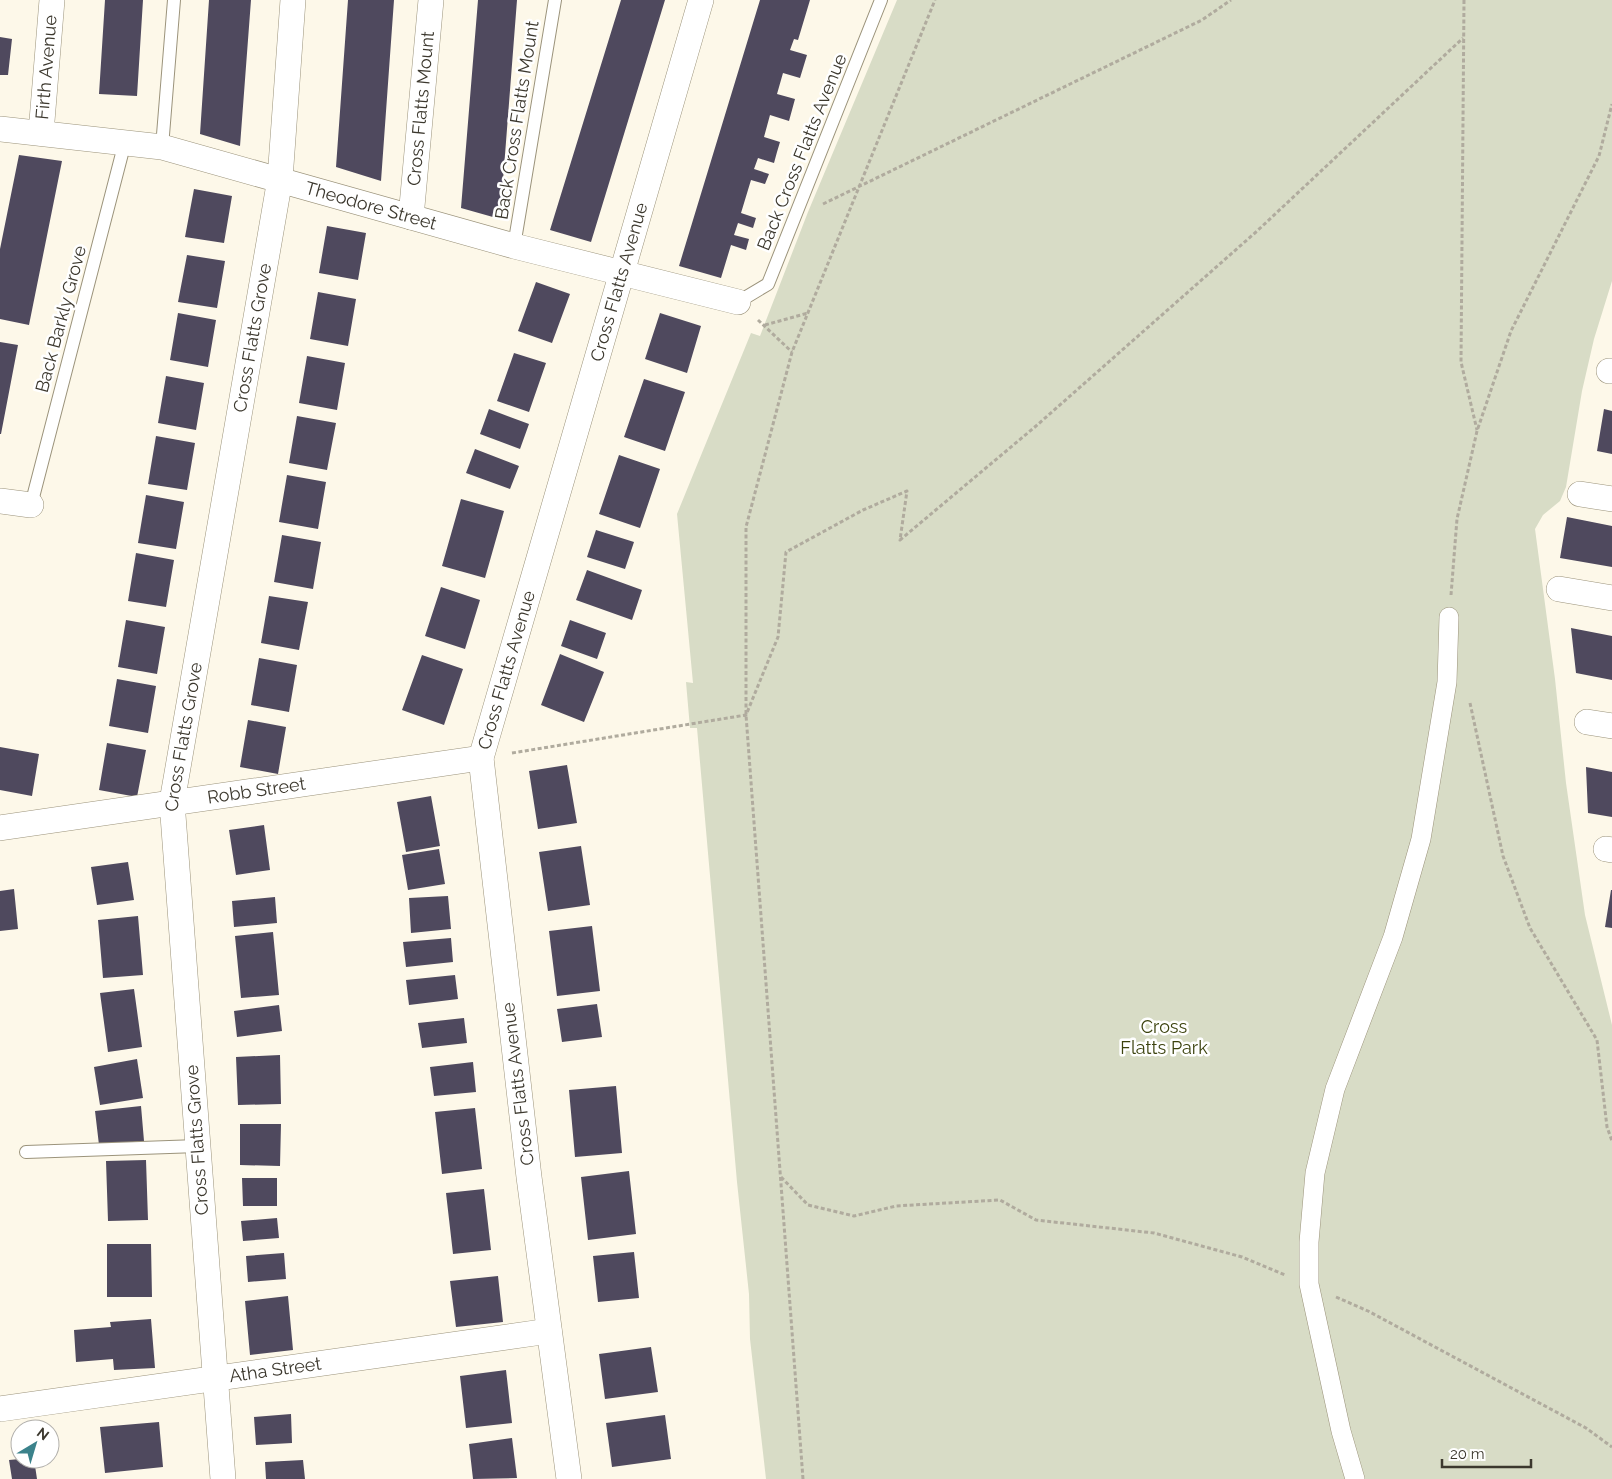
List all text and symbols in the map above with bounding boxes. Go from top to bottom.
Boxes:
street label: Firth Avenue [31,14,61,120]
street label: Back Cross Flatts Mount [490,19,543,221]
street label: Cross Flatts Mount [403,30,438,187]
street label: Back Cross Flatts Avenue [752,50,851,253]
street label: Theodore Street [303,177,439,234]
street label: Cross Flatts Avenue [586,200,652,364]
street label: Back Barkly Grove [31,243,90,395]
street label: Cross Flatts Grove [229,261,275,414]
street label: Cross Flatts Avenue [473,588,539,752]
street label: Cross Flatts Grove [161,660,206,812]
street label: Robb Street [206,773,307,808]
street label: Cross Flatts Avenue [497,1001,538,1167]
park label: Cross Flatts Park [1120,1016,1208,1058]
street label: Cross Flatts Grove [181,1064,212,1216]
street label: Atha Street [228,1352,323,1386]
north arrow [10,1419,60,1469]
text: N [34,1424,52,1443]
scale bar [1442,1436,1531,1468]
text: 20 m [1450,1445,1485,1463]

